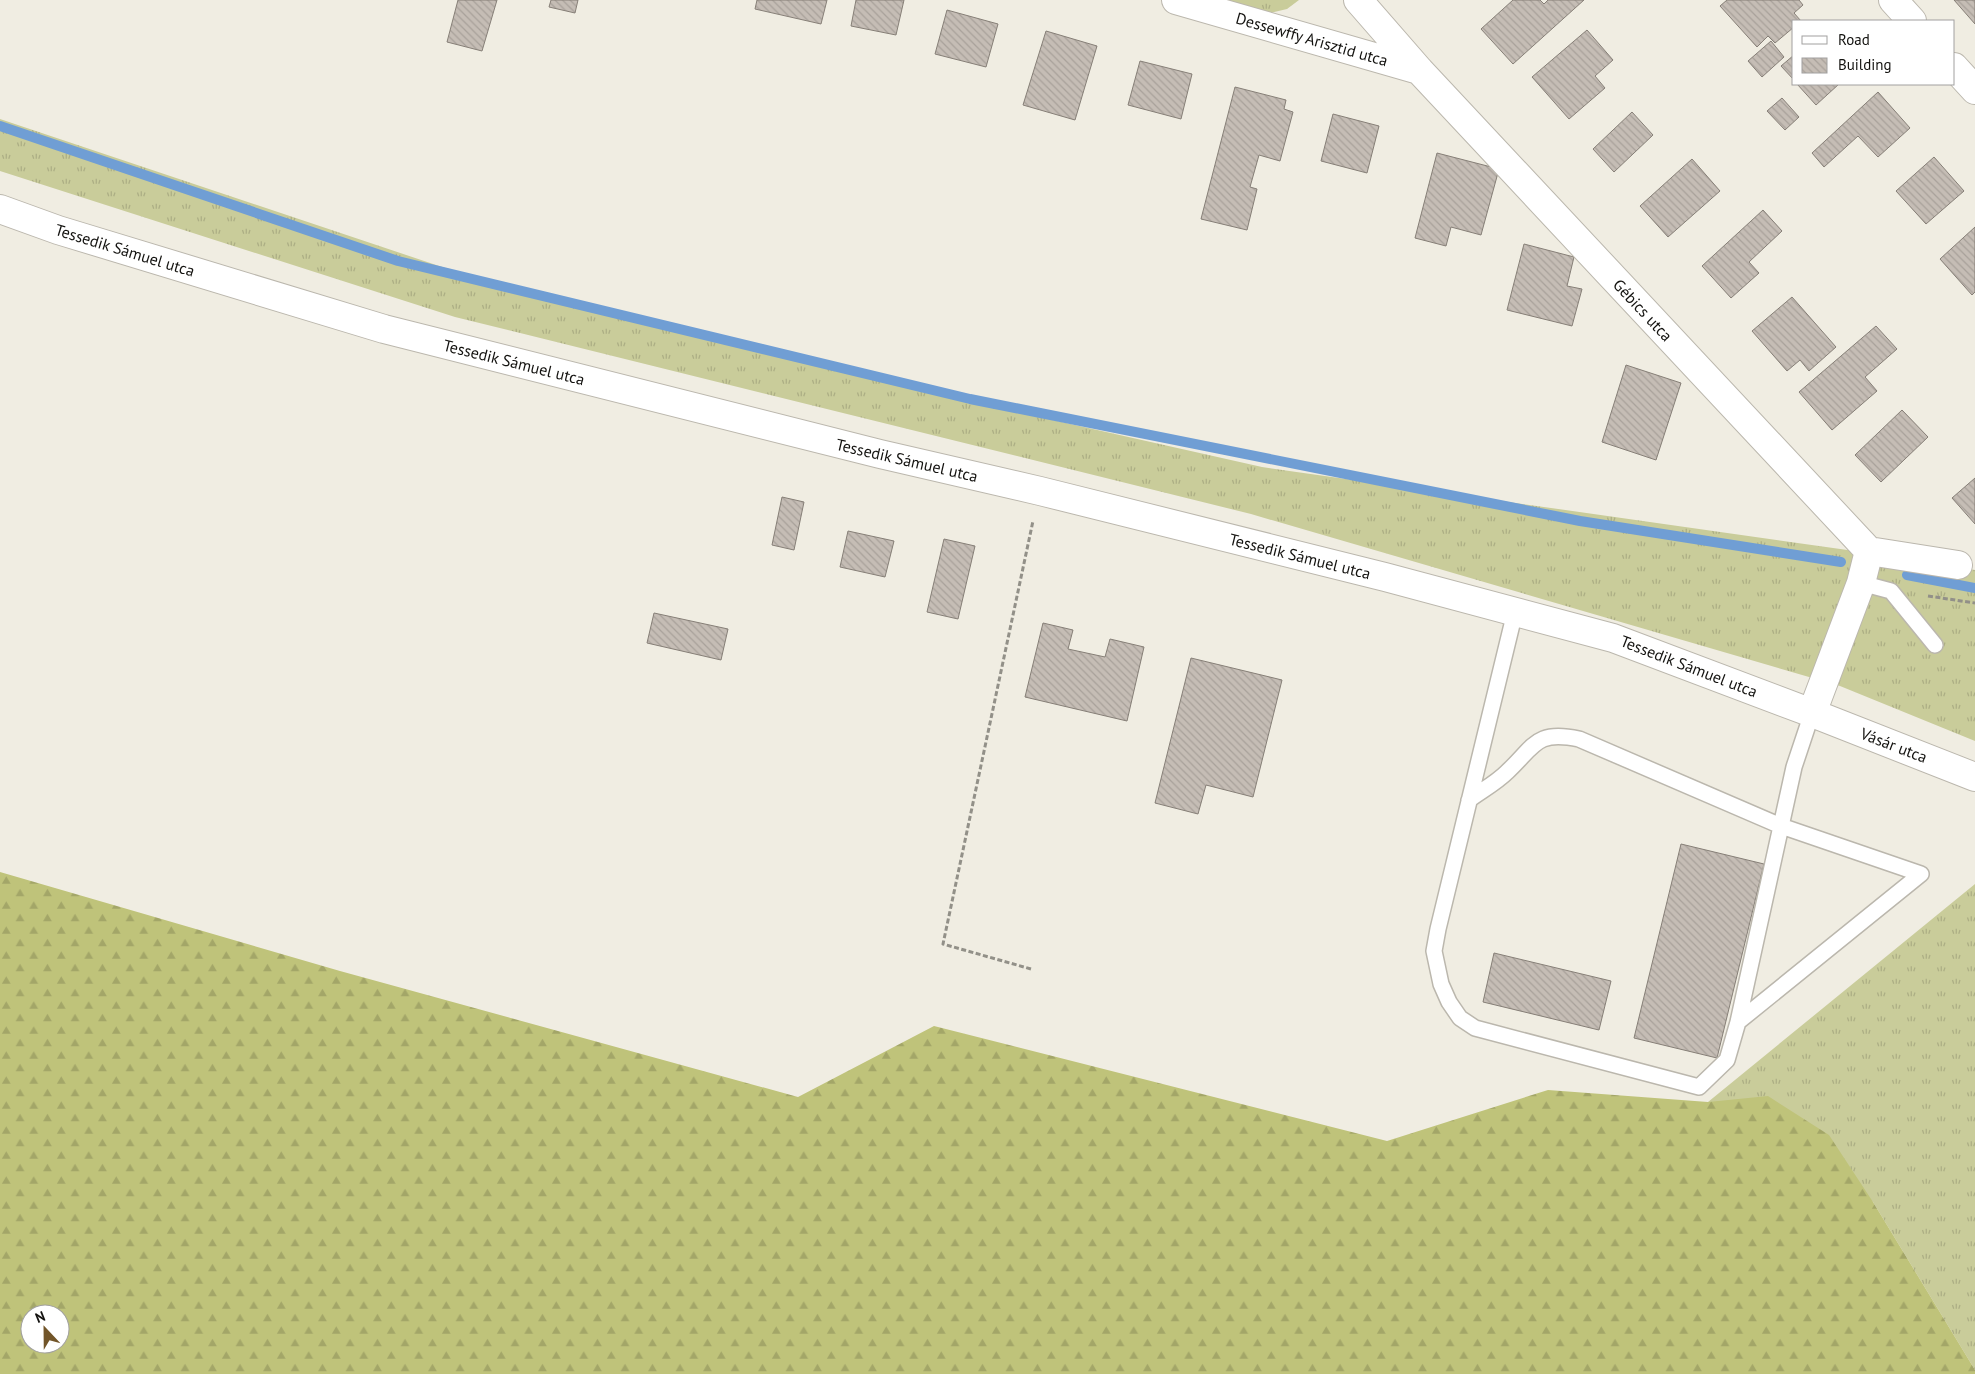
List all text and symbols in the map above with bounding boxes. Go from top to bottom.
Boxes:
street label: Dessewffy Arisztid utca [1234,8,1390,70]
legend [1792,20,1955,85]
text: Road [1838,30,1870,49]
text: Building [1838,55,1892,74]
street label: Tessedik Sámuel utca [53,219,197,281]
street label: Gébics utca [1609,275,1677,345]
street label: Tessedik Sámuel utca [441,335,587,389]
street label: Tessedik Sámuel utca [834,434,980,486]
street label: Tessedik Sámuel utca [1227,529,1373,583]
street label: Tessedik Sámuel utca [1618,631,1760,701]
street label: Vásár utca [1857,723,1930,767]
north arrow [20,1304,70,1354]
text: N [32,1307,48,1327]

